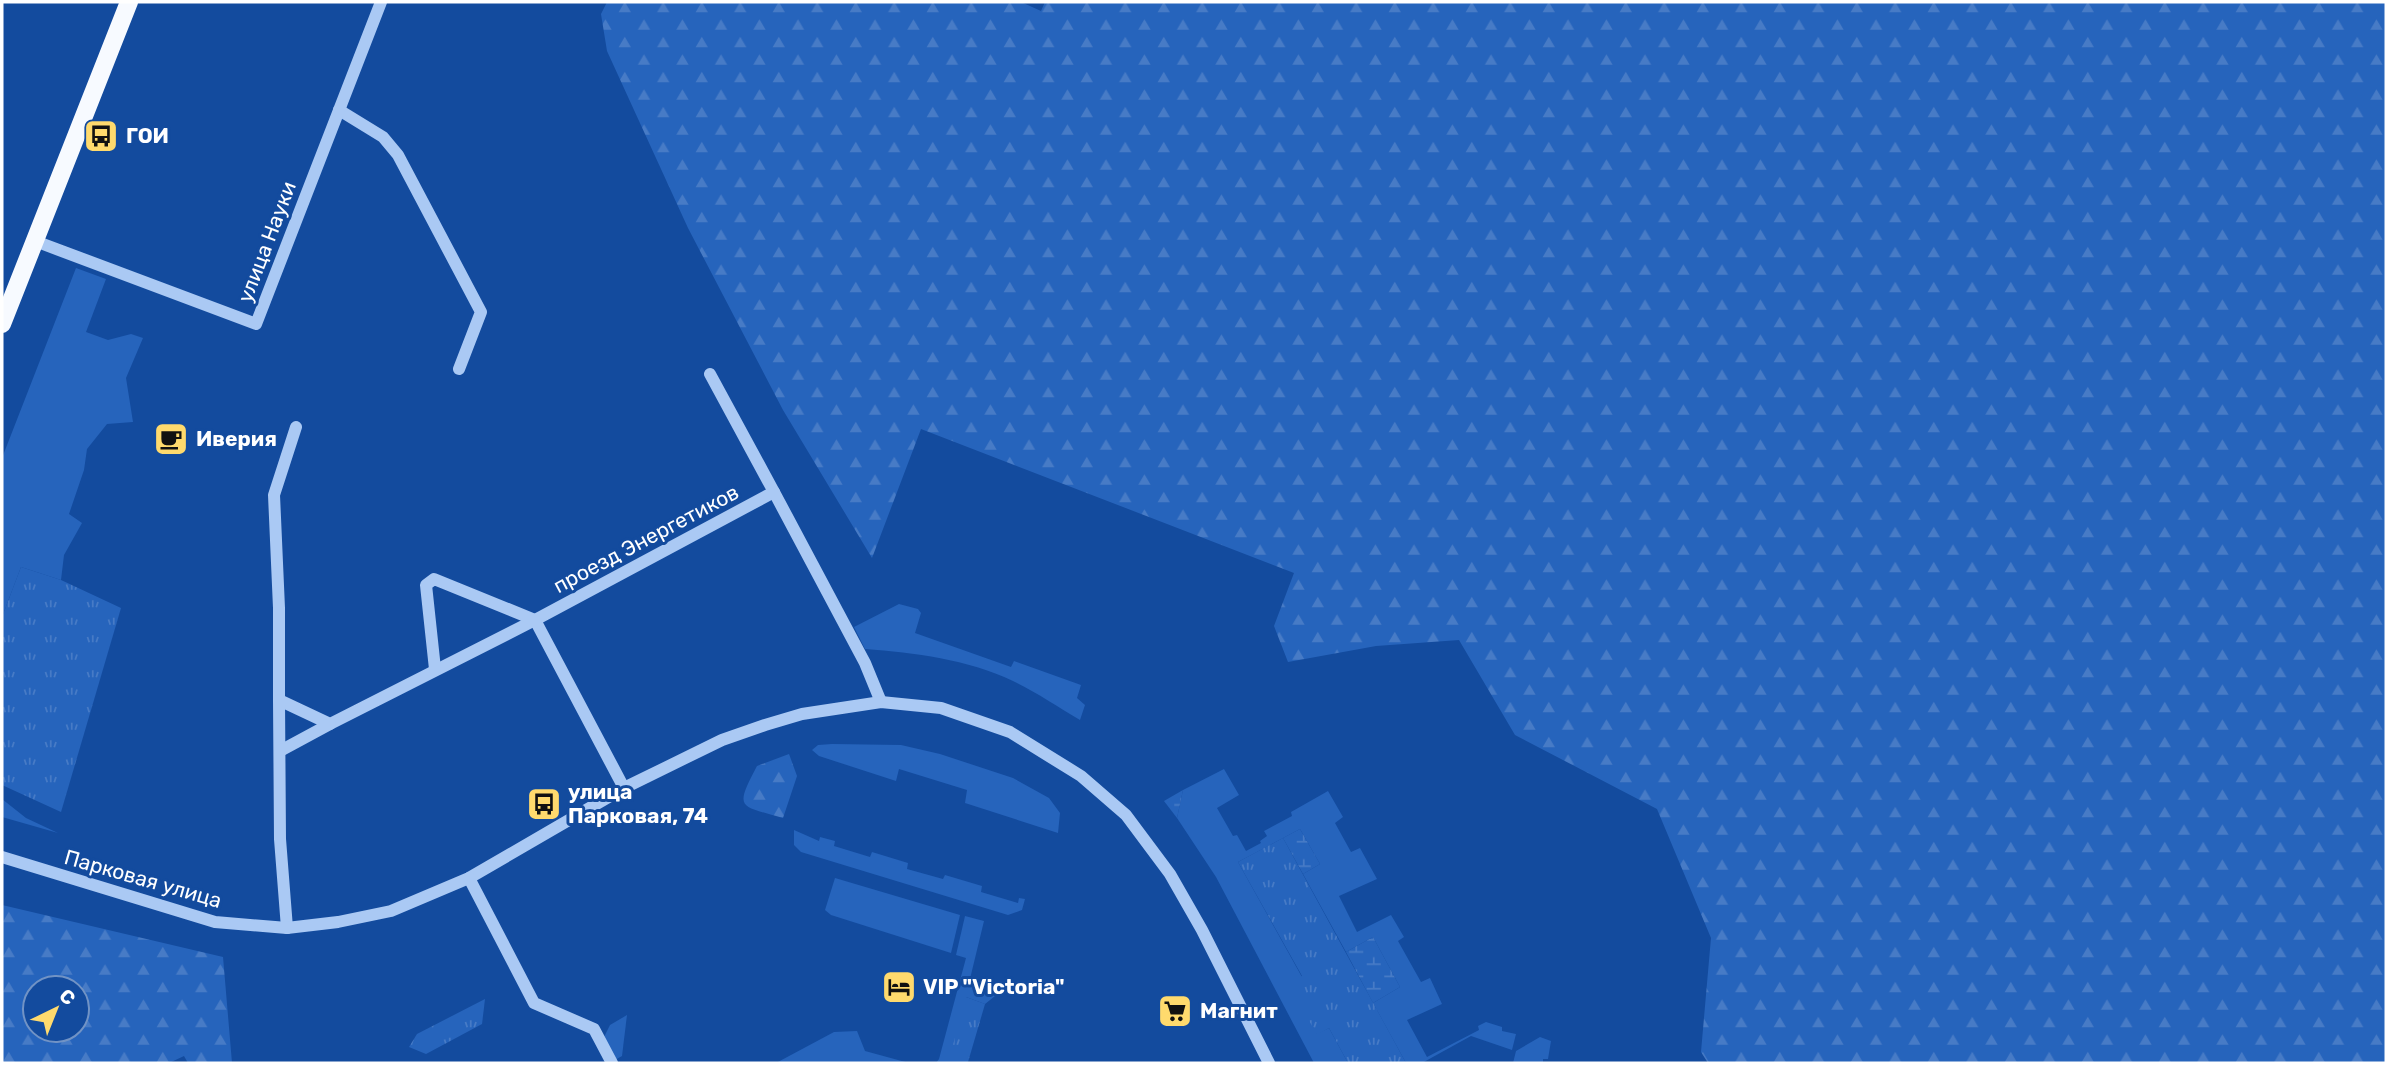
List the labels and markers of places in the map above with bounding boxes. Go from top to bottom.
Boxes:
bus stop icon: ГОИ [82,117,120,155]
place label: ГОИ [126,123,169,148]
cafe icon: Иверия [152,420,190,458]
place label: Иверия [196,426,277,451]
place label: улица Парковая, 74 [568,779,708,828]
bus stop icon: улица Парковая, 74 [525,785,563,823]
hotel icon: VIP "Victoria" [880,968,918,1006]
place label: VIP "Victoria" [923,974,1064,999]
supermarket icon: Магнит [1156,992,1194,1030]
place label: Магнит [1200,998,1278,1023]

